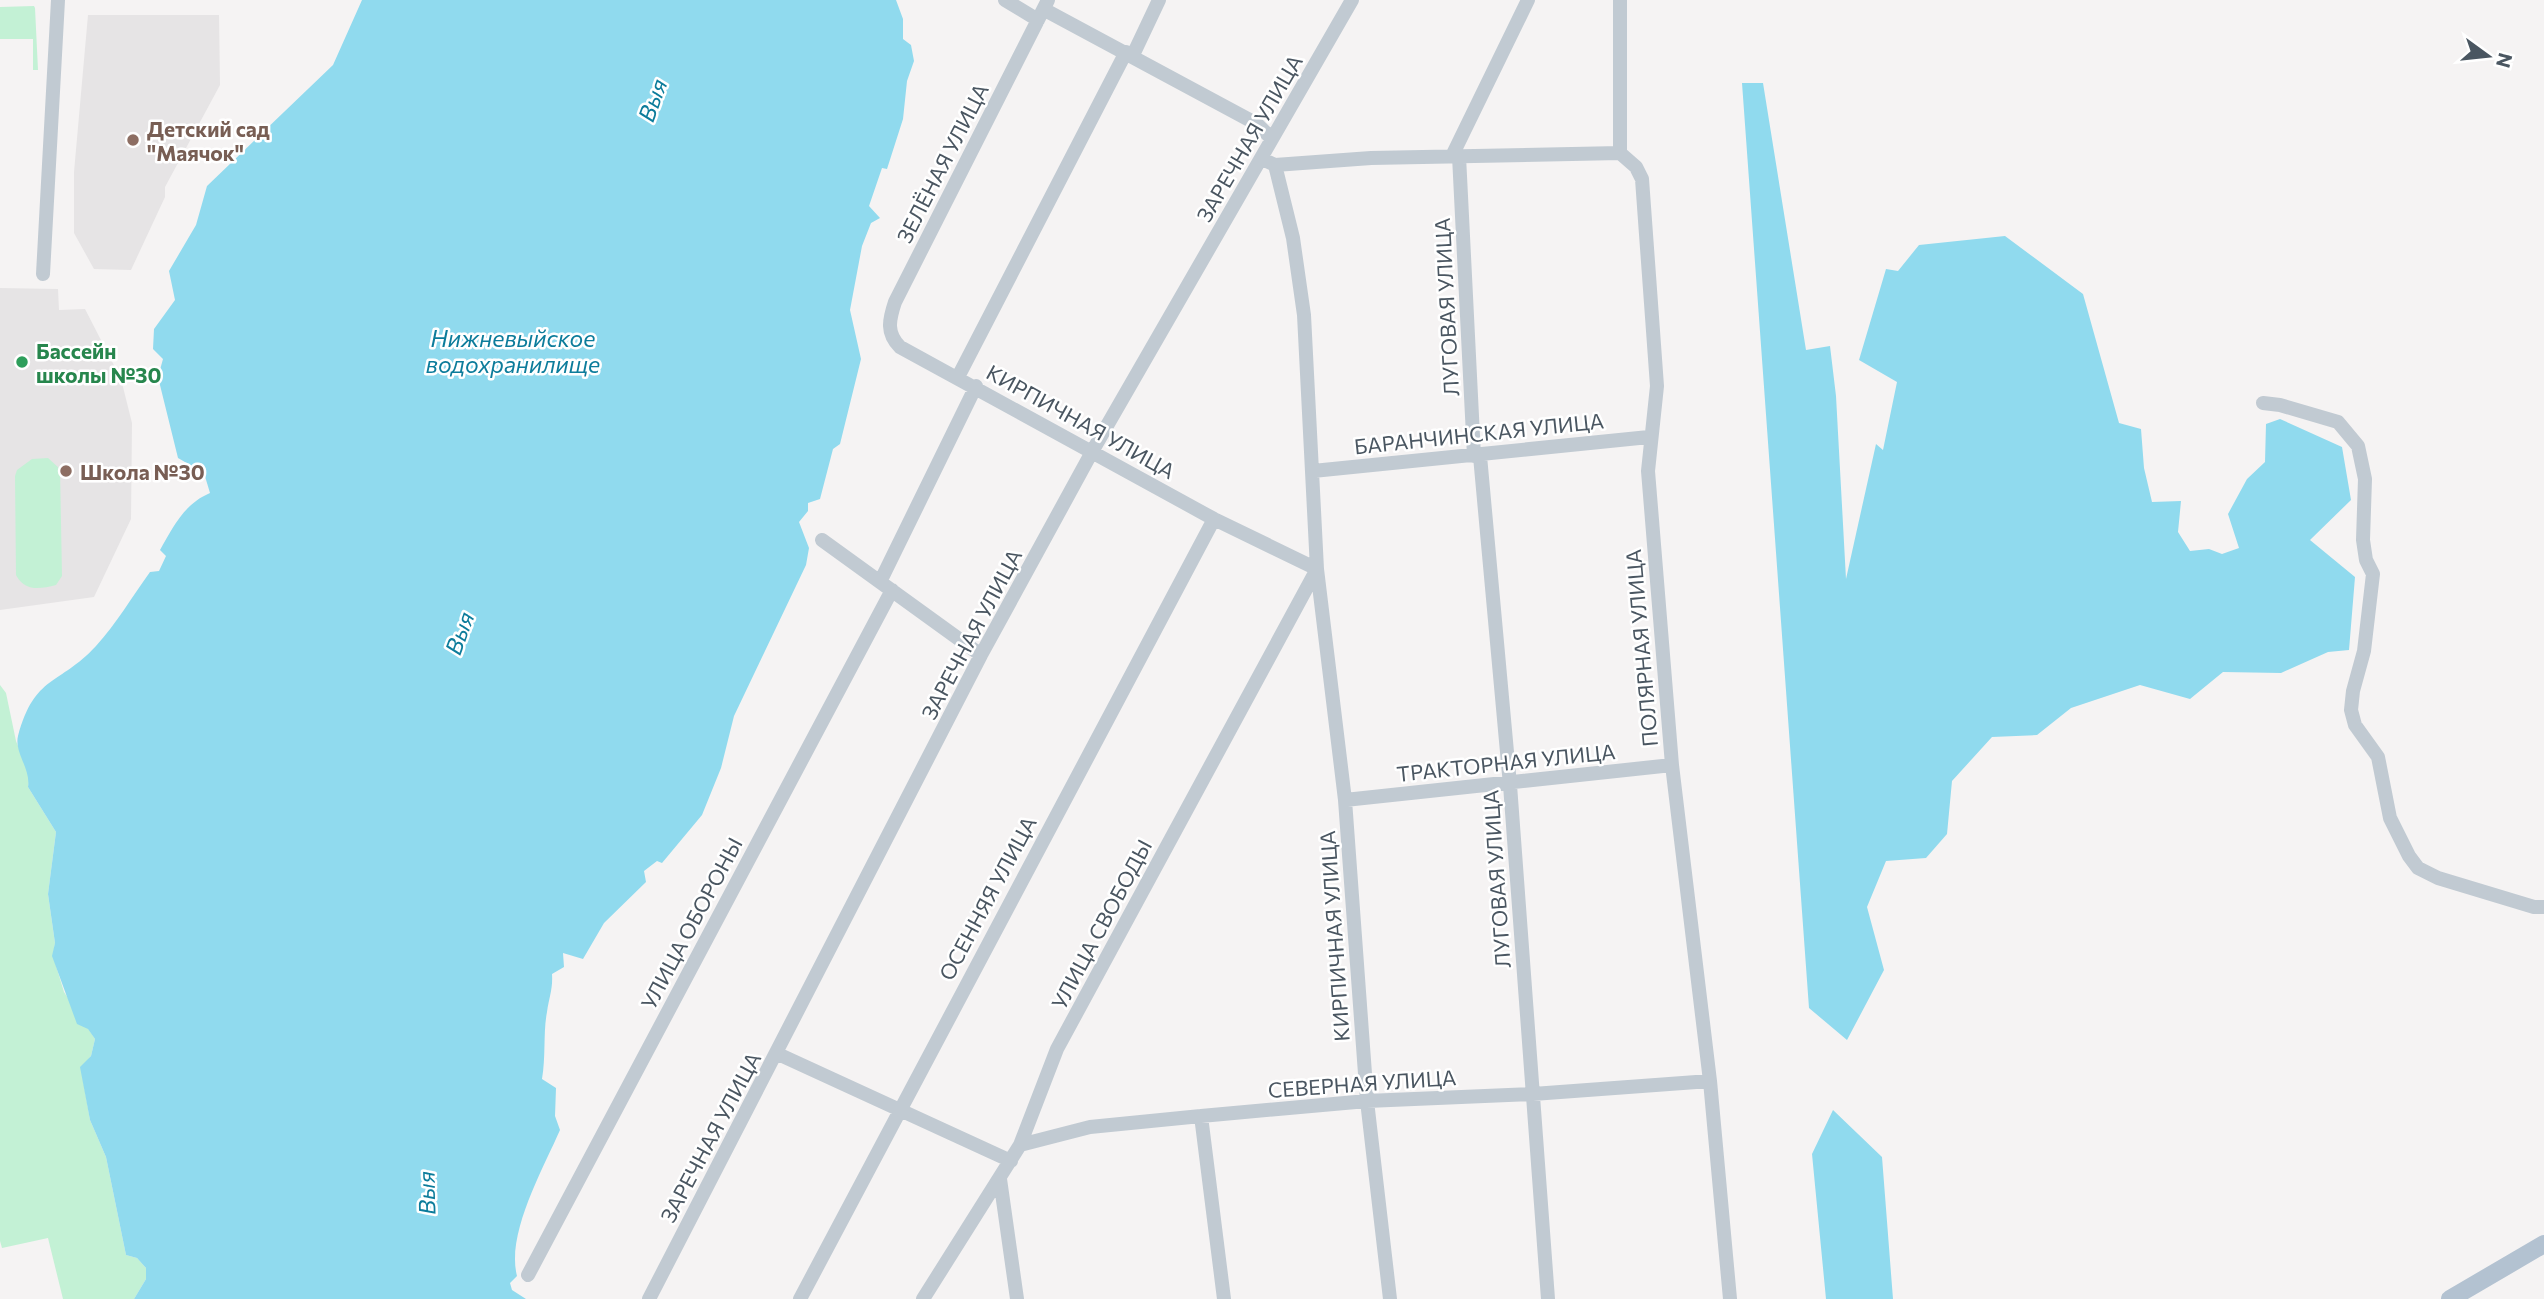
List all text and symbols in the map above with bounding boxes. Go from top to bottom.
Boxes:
north arrow [2453,21,2523,91]
street label: ЗАРЕЧНАЯ УЛИЦА [1191,50,1307,226]
text: N [2492,51,2518,70]
water label: Выя [631,75,673,125]
street label: ЗЕЛЁНАЯ УЛИЦА [891,79,993,247]
place label: Детский сад "Маячок" [147,116,270,165]
marker: Детский сад "Маячок" [125,132,141,148]
street label: ЛУГОВАЯ УЛИЦА [1429,217,1463,397]
water label: Нижневыйское водохранилище [426,324,600,378]
place label: Бассейн школы №30 [36,338,162,387]
marker: Бассейн школы №30 [14,354,30,370]
street label: КИРПИЧНАЯ УЛИЦА [982,359,1180,483]
street label: БАРАНЧИНСКАЯ УЛИЦА [1353,407,1605,459]
place label: Школа №30 [80,459,205,484]
marker: Школа №30 [58,463,74,479]
street label: ЗАРЕЧНАЯ УЛИЦА [916,545,1026,723]
street label: ПОЛЯРНАЯ УЛИЦА [1620,548,1662,748]
water label: Выя [438,608,480,658]
street label: ТРАКТОРНАЯ УЛИЦА [1395,738,1617,786]
street label: ЛУГОВАЯ УЛИЦА [1477,789,1515,969]
street label: ОСЕННЯЯ УЛИЦА [933,812,1041,984]
street label: КИРПИЧНАЯ УЛИЦА [1314,830,1354,1042]
street label: УЛИЦА ОБОРОНЫ [635,833,747,1013]
street label: УЛИЦА СВОБОДЫ [1046,835,1156,1013]
street label: ЗАРЕЧНАЯ УЛИЦА [655,1048,765,1226]
street label: СЕВЕРНАЯ УЛИЦА [1267,1064,1457,1102]
water label: Выя [412,1171,440,1215]

